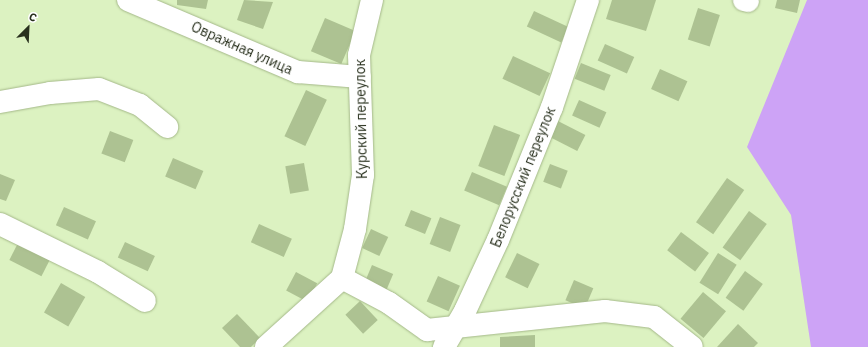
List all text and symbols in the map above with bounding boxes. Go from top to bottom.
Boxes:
north arrow [8,8,48,48]
text: С [27,9,39,25]
street label: Овражная улица [189,18,295,78]
street label: Курский переулок [352,59,370,179]
street label: Белорусский переулок [487,104,559,250]

